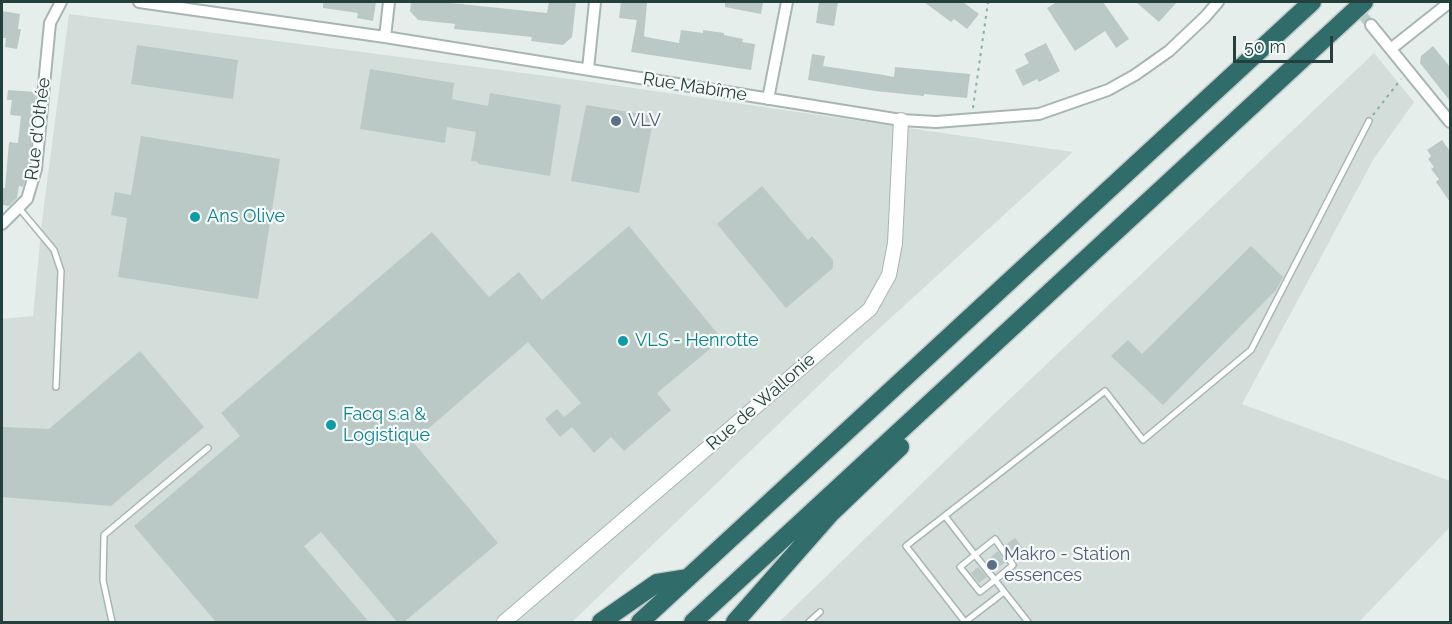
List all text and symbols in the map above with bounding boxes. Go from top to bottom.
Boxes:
scale bar [1236,24,1336,62]
text: 50 m [1244,36,1286,57]
street label: Rue Mabîme [641,68,749,106]
street label: Rue d'Othée [21,76,55,182]
place label: VLV [628,110,661,132]
marker: VLV [609,114,623,128]
place label: Ans Olive [207,206,285,228]
marker: Ans Olive [188,210,202,224]
place label: VLS - Henrotte [635,330,759,352]
marker: VLS - Henrotte [616,334,630,348]
street label: Rue de Wallonie [702,349,820,455]
place label: Facq s.a & Logistique [343,404,430,446]
marker: Facq s.a & Logistique [324,418,338,432]
place label: Makro - Station essences [1004,544,1130,586]
marker: Makro - Station essences [985,558,999,572]

